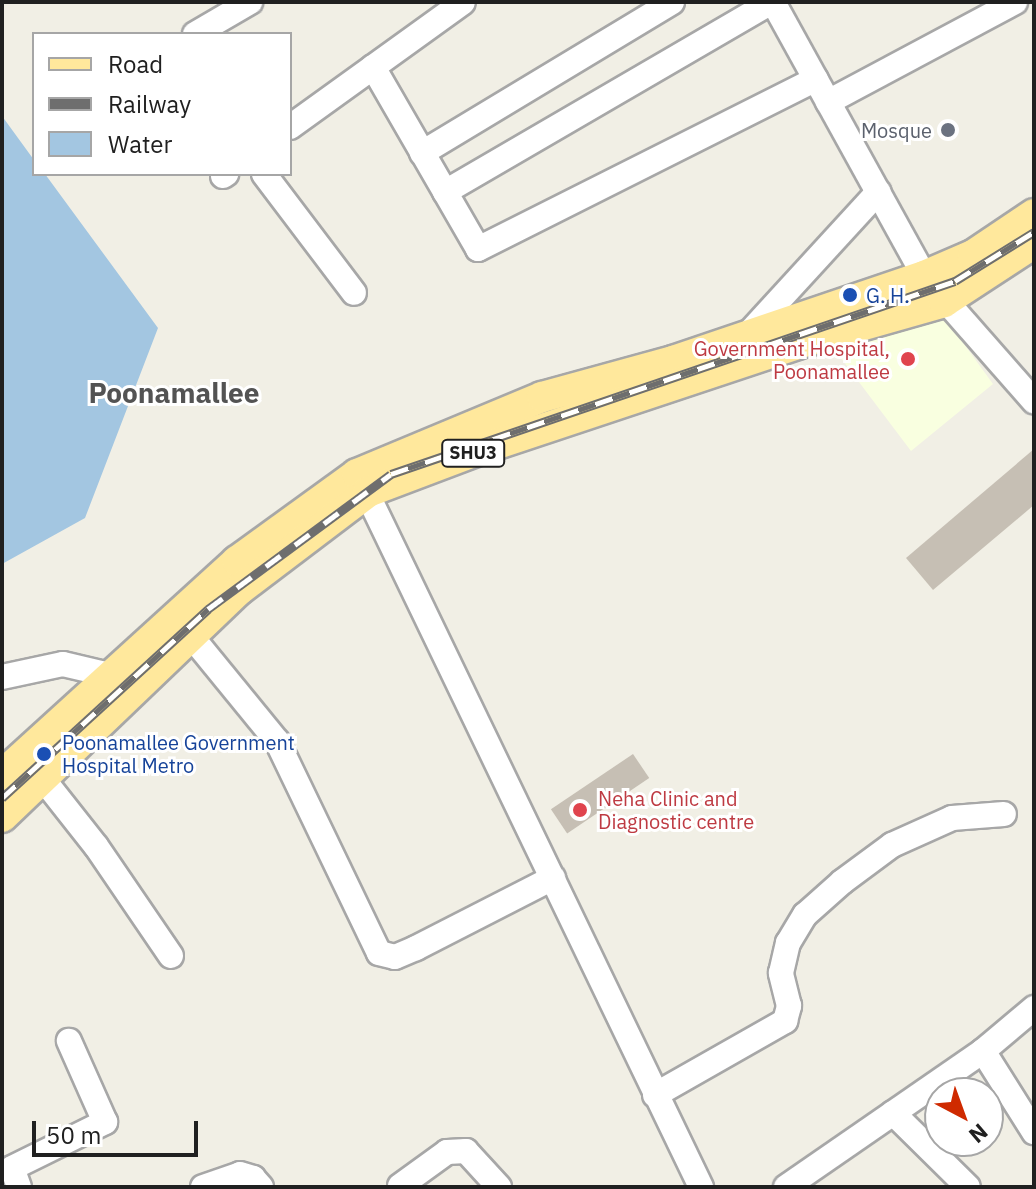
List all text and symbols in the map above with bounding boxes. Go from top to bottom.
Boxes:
legend [32,32,292,176]
text: Road [108,48,163,80]
text: Railway [108,88,191,120]
place label: Mosque [861,118,932,142]
marker: Mosque [939,121,957,139]
text: Water [108,128,172,160]
place label: G. H. [866,283,910,307]
marker: G. H. [841,286,859,304]
place label: Government Hospital, Poonamallee [694,336,890,383]
marker: Government Hospital, Poonamallee [897,348,919,370]
district label: Poonamallee [88,376,260,410]
road number: SHU3 [441,439,505,467]
place label: Poonamallee Government Hospital Metro [62,730,295,777]
marker: Poonamallee Government Hospital Metro [33,743,55,765]
place label: Neha Clinic and Diagnostic centre [598,786,754,833]
marker: Neha Clinic and Diagnostic centre [569,799,591,821]
north arrow [924,1077,1004,1157]
scale bar [36,1105,202,1155]
text: N [963,1118,994,1150]
text: 50 m [46,1119,101,1151]

